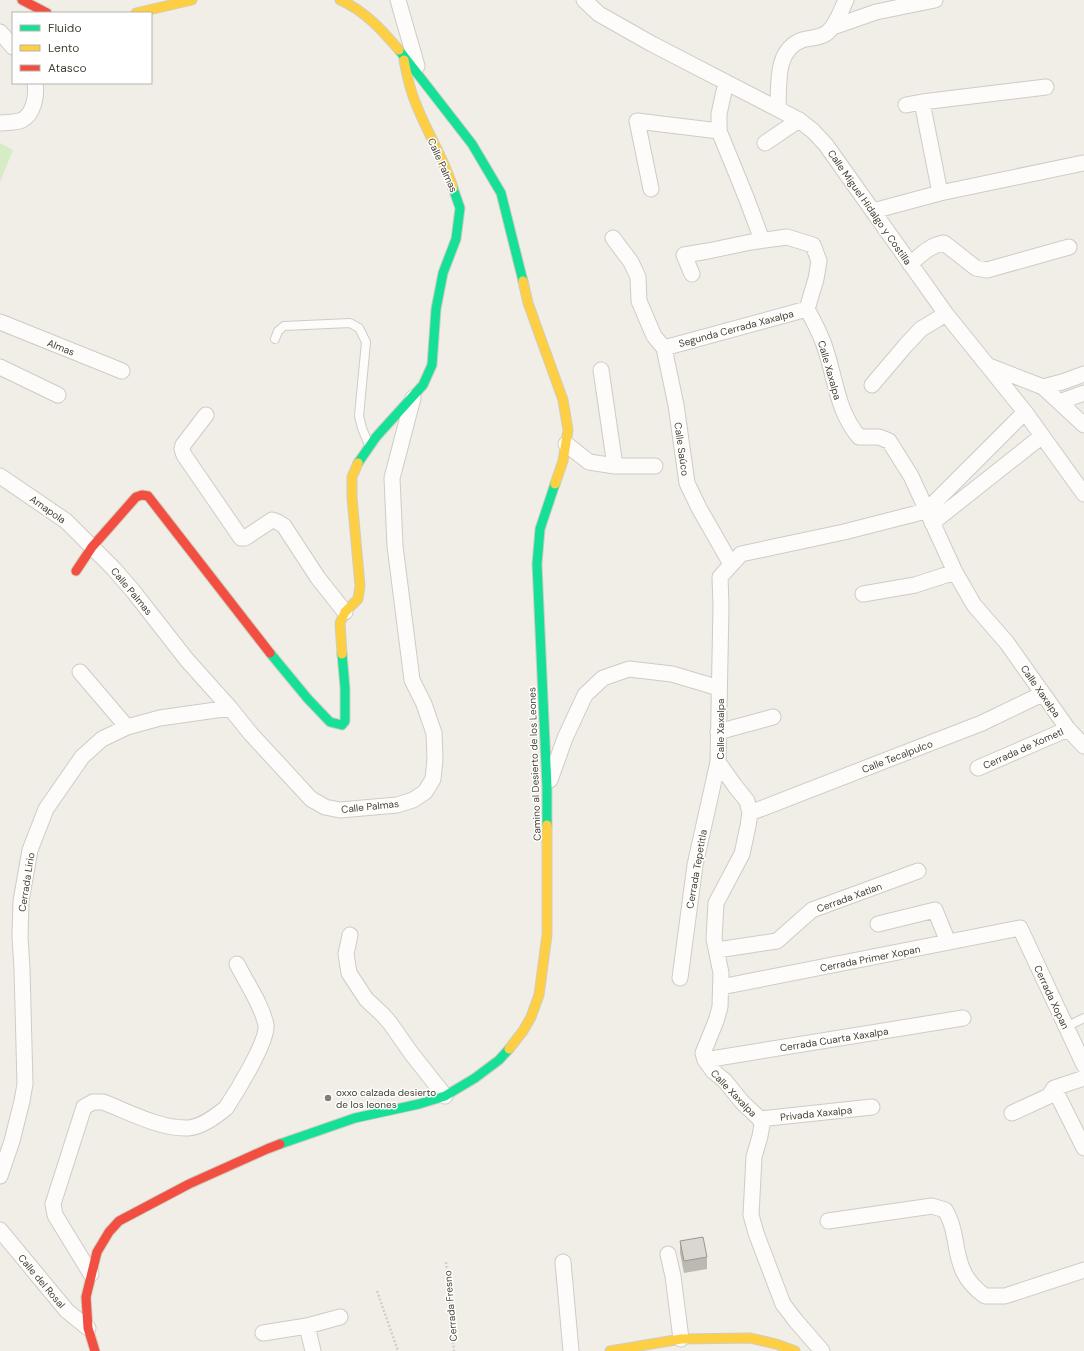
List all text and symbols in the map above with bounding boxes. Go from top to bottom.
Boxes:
legend [12,12,152,84]
text: Fluido [48,20,82,36]
text: Lento [48,40,79,56]
text: Atasco [48,60,87,76]
street label: Calle Palmas [425,136,460,194]
street label: Calle Miguel Hidalgo y Costilla [825,147,914,267]
street label: Segunda Cerrada Xaxalpa [677,307,795,350]
street label: Almas [45,336,76,359]
street label: Calle Xaxalpa [815,339,844,401]
street label: Calle Saúco [671,421,692,477]
street label: Amapola [27,492,68,526]
street label: Calle Palmas [108,565,155,618]
street label: Calle Xaxalpa [1018,663,1063,720]
street label: Camino al Desierto de los Leones [525,687,544,841]
street label: Calle Xaxalpa [714,699,727,759]
street label: Cerrada de Xometl [981,725,1066,772]
street label: Calle Tecalpulco [860,737,935,776]
street label: Calle Palmas [341,797,400,816]
street label: Cerrada Tepetitla [683,828,710,910]
street label: Cerrada Lirio [15,851,38,913]
street label: Cerrada Xatlan [815,880,884,915]
street label: Cerrada Primer Xopan [819,942,922,975]
street label: Cerrada Xopan [1031,963,1072,1032]
street label: Cerrada Cuarta Xaxalpa [779,1024,889,1054]
street label: Calle Xaxalpa [708,1067,759,1120]
place label: oxxo calzada desierto de los leones [336,1086,436,1111]
marker: oxxo calzada desierto de los leones [323,1093,333,1103]
street label: Privada Xaxalpa [779,1103,853,1124]
street label: Calle del Rosal [15,1252,68,1311]
street label: Cerrada Fresno [441,1270,460,1342]

